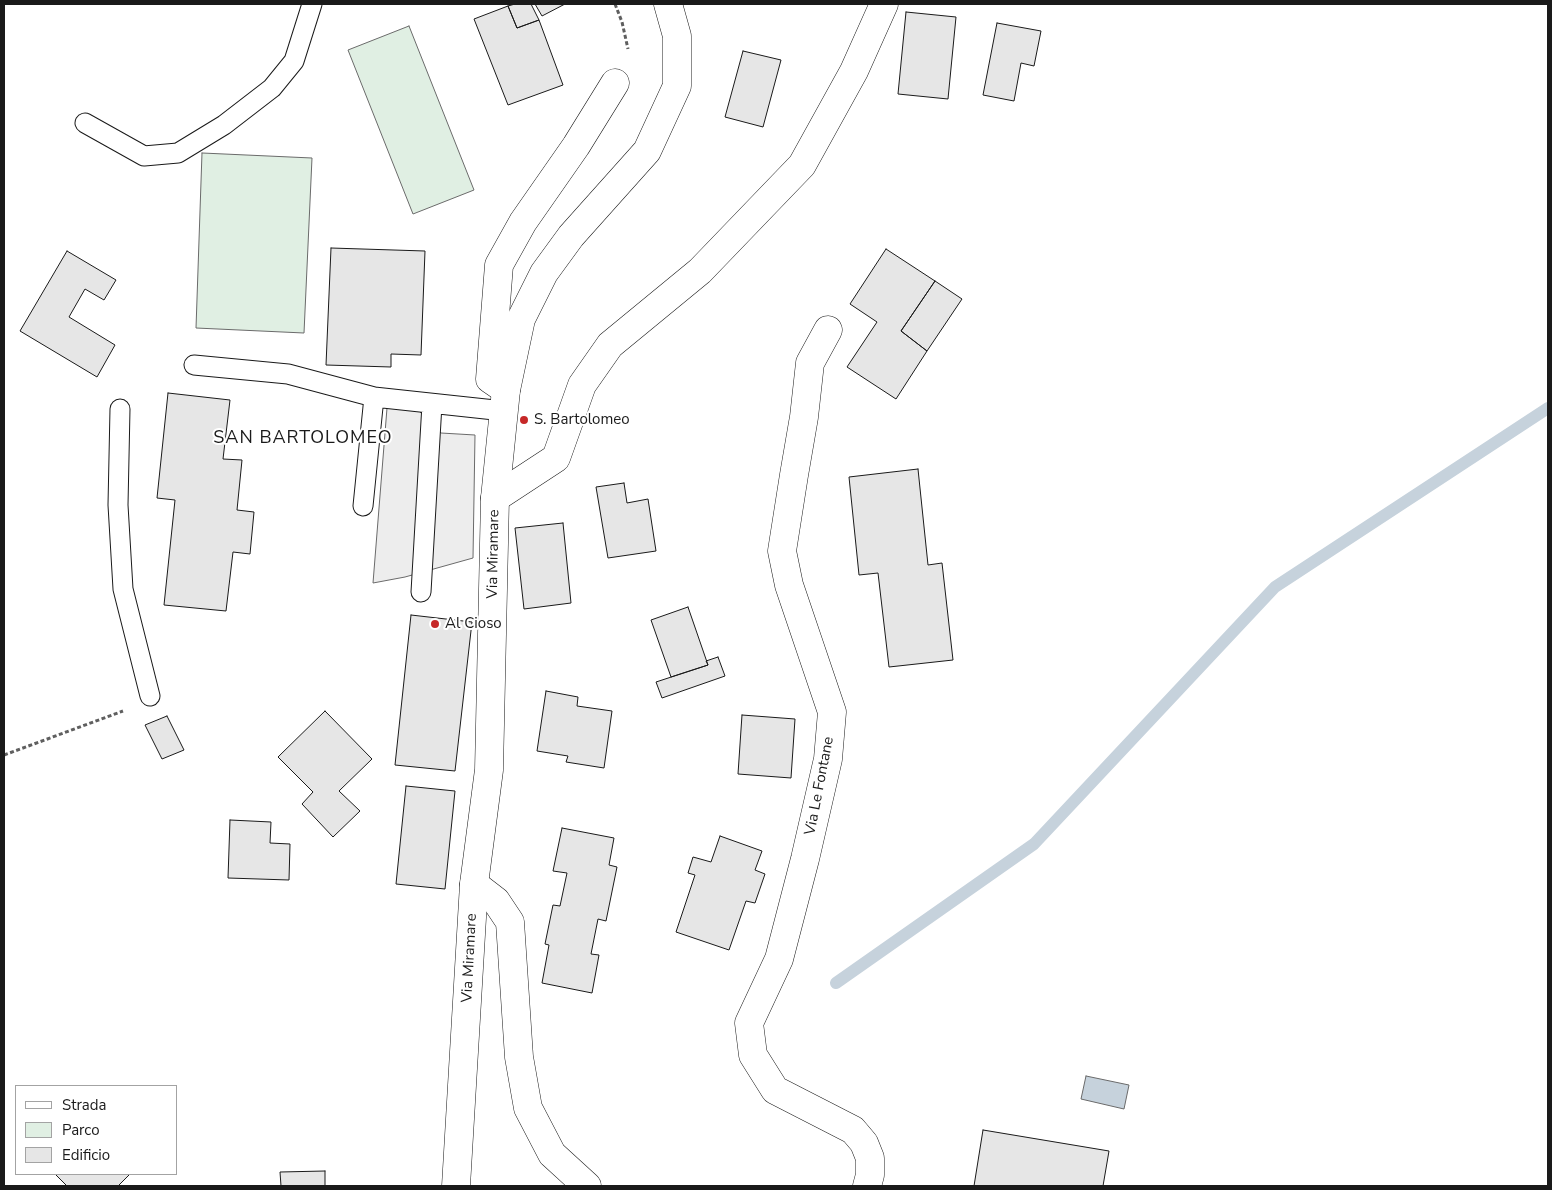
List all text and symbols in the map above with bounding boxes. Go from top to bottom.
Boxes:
place label: S. Bartolomeo [534,411,630,429]
marker: S. Bartolomeo [518,414,530,426]
district label: SAN BARTOLOMEO [212,428,394,450]
street label: Via Miramare [484,509,504,599]
place label: Al Cioso [445,615,502,633]
marker: Al Cioso [429,618,441,630]
street label: Via Le Fontane [802,735,838,837]
street label: Via Miramare [459,913,481,1003]
legend [15,1085,178,1175]
text: Strada [62,1095,106,1115]
text: Parco [62,1120,100,1140]
text: Edificio [62,1145,110,1165]

